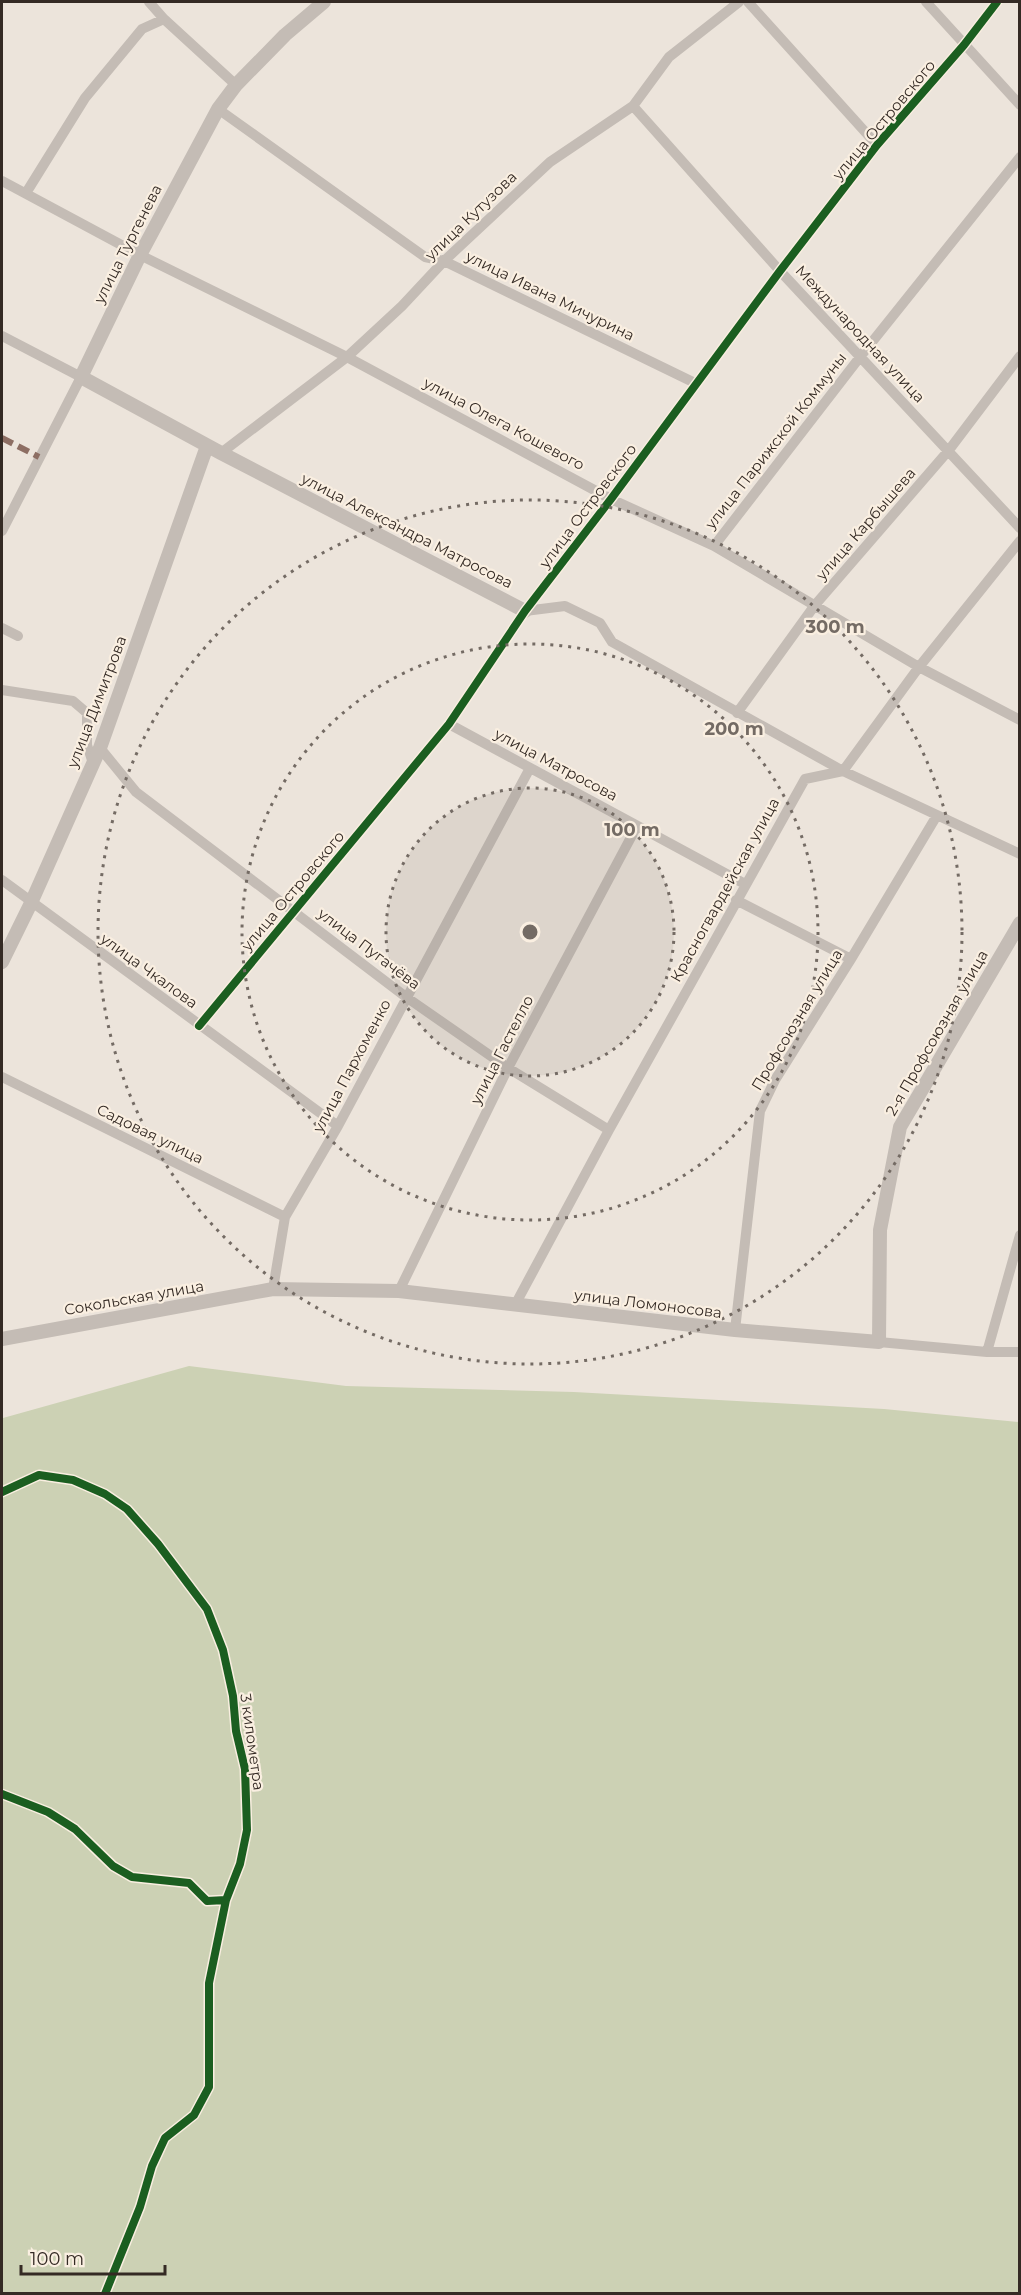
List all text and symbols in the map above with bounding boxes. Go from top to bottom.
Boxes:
street label: улица Островского [827,56,939,184]
street label: улица Кутузова [420,167,520,265]
street label: улица Тургенева [89,181,166,307]
street label: улица Ивана Мичурина [462,246,638,345]
street label: Международная улица [792,261,929,406]
street label: улица Парижской Коммуны [700,349,850,534]
street label: улица Олега Кошевого [420,373,588,474]
street label: улица Островского [534,440,641,572]
street label: улица Карбышева [811,464,920,585]
street label: улица Александра Матросова [297,468,516,592]
text: 300 m [804,616,865,638]
street label: улица Димитрова [62,633,130,771]
text: 200 m [704,718,764,740]
street label: улица Матросова [491,724,621,805]
street label: Красногвардейская улица [666,794,783,985]
text: 100 m [604,819,660,841]
street label: улица Островского [236,827,348,955]
street label: улица Пугачёва [313,903,424,993]
centre of rings [520,922,540,942]
street label: улица Чкалова [96,928,202,1012]
street label: Профсоюзная улица [747,946,846,1094]
street label: 2-я Профсоюзная улица [881,946,992,1119]
street label: улица Гастелло [465,992,537,1109]
street label: улица Пархоменко [308,996,395,1137]
street label: Садовая улица [94,1100,207,1168]
street label: Сокольская улица [63,1276,205,1319]
street label: улица Ломоносова [572,1285,723,1322]
street label: 3 километра [236,1692,269,1791]
scale bar [21,2238,165,2276]
text: 100 m [30,2248,84,2270]

